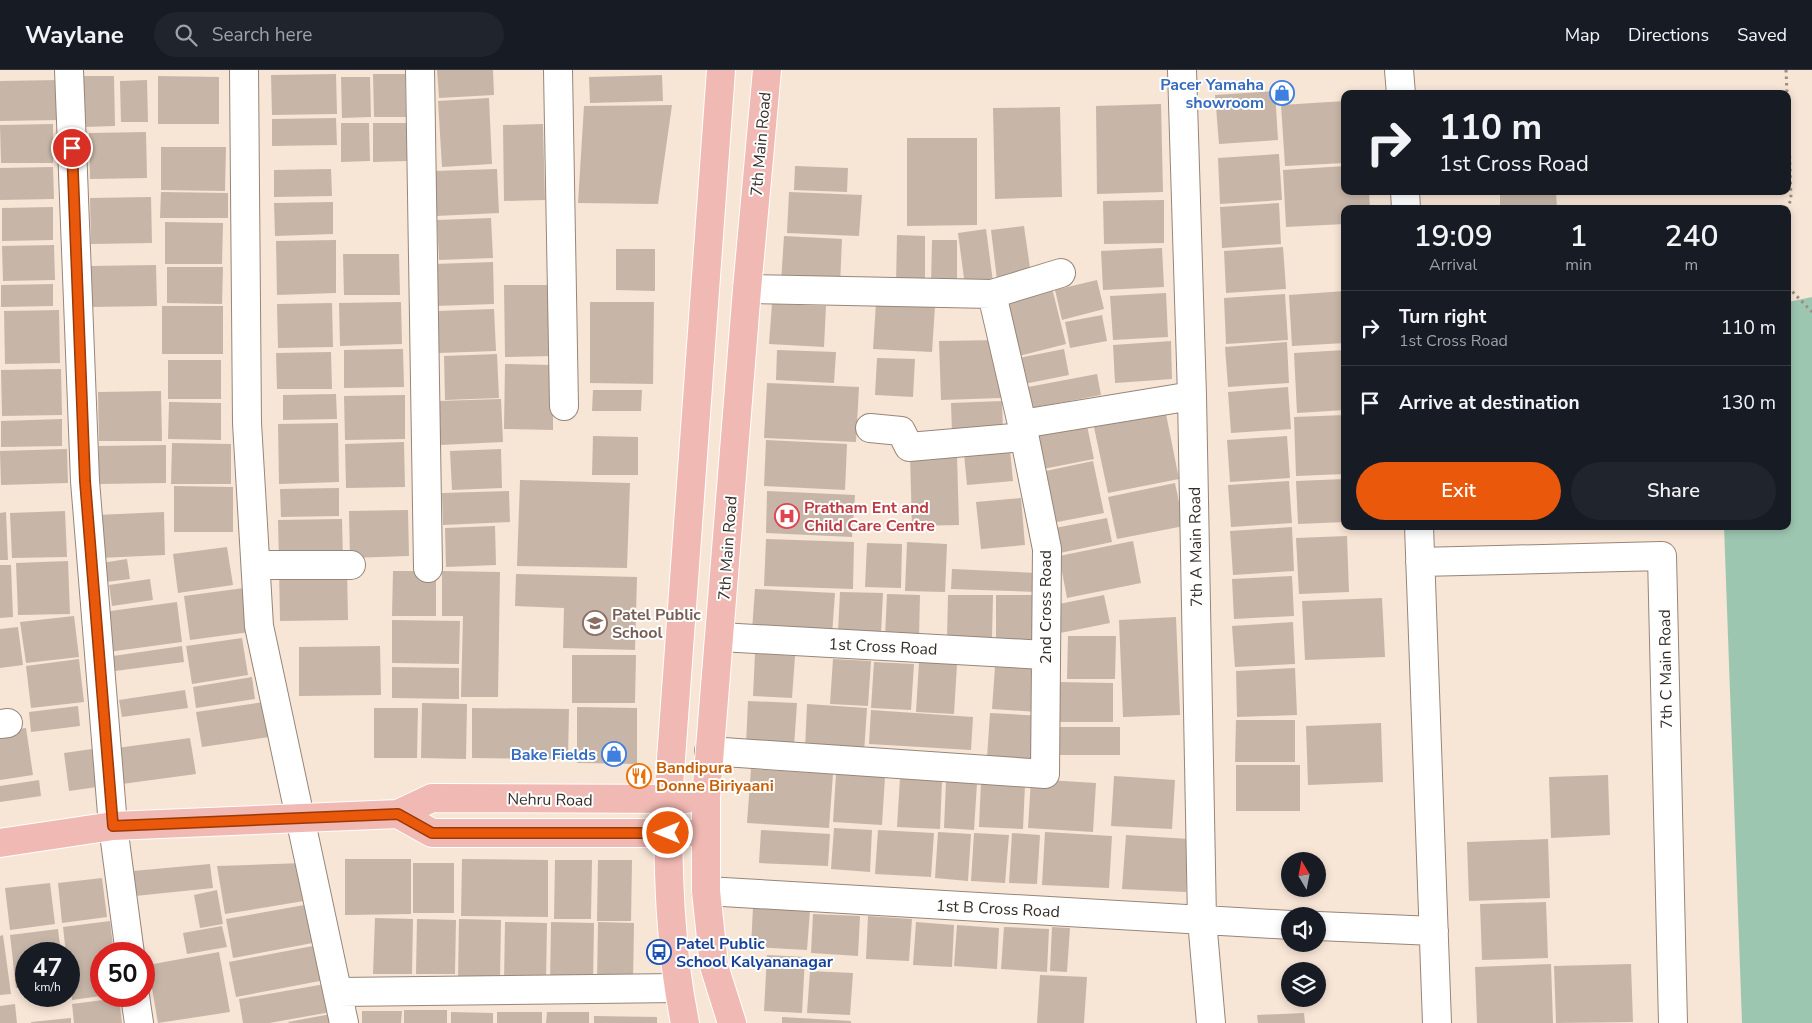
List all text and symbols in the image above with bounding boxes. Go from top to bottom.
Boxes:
search box [154,12,504,57]
text: Waylane [25,19,124,51]
icon: search [172,21,200,49]
text: Search here [212,22,312,48]
text: Map [1565,23,1600,47]
text: Directions [1628,23,1709,47]
text: Saved [1737,23,1787,47]
place label: Pacer Yamaha showroom [1160,74,1264,114]
shop icon: Pacer Yamaha showroom [1269,80,1295,106]
street label: 7th Main Road [745,91,777,197]
text: 110 m [1439,104,1542,151]
icon: right [1356,110,1421,175]
pin [51,127,93,169]
icon: arrive [58,134,86,162]
text: 1st Cross Road [1439,149,1589,179]
text: 19:09 [1414,216,1493,257]
text: 1 [1570,216,1588,257]
text: 240 [1664,216,1718,257]
text: Arrival [1429,254,1477,276]
text: min [1565,254,1592,276]
text: m [1685,254,1698,276]
text: Turn right [1399,304,1486,330]
icon: right [1356,314,1384,342]
text: 110 m [1721,315,1776,341]
text: 1st Cross Road [1399,330,1508,352]
icon: arrive [1356,389,1384,417]
text: Arrive at destination [1399,390,1580,416]
text: 130 m [1721,390,1776,416]
button: Exit [1356,462,1561,520]
button: Share [1571,462,1776,520]
street label: 7th A Main Road [1184,487,1208,607]
street label: 7th Main Road [713,495,743,601]
place label: Pratham Ent and Child Care Centre [804,497,935,537]
hospital icon: Pratham Ent and Child Care Centre [774,503,800,529]
street label: 2nd Cross Road [1035,550,1057,664]
place label: Patel Public School [612,604,701,644]
street label: 7th C Main Road [1654,609,1678,729]
school or university icon: Patel Public School [582,610,608,636]
street label: 1st Cross Road [828,633,938,661]
shop icon: Bake Fields [601,741,627,767]
place label: Bake Fields [511,744,596,766]
place label: Bandipura Donne Biriyaani [656,757,774,797]
restaurant icon: Bandipura Donne Biriyaani [626,763,652,789]
street label: Nehru Road [507,788,593,812]
position arrow [641,806,693,858]
north arrow [1281,852,1326,898]
map controls [1281,852,1326,1007]
street label: 1st B Cross Road [936,895,1060,923]
button: sound [1281,907,1326,952]
place label: Patel Public School Kalyananagar [676,933,834,973]
bus stop icon: Patel Public School Kalyananagar [646,939,672,965]
speed limit sign: 50 [90,942,155,1007]
text: 47 [32,951,63,985]
button: layers [1281,962,1326,1007]
text: km/h [34,979,61,995]

